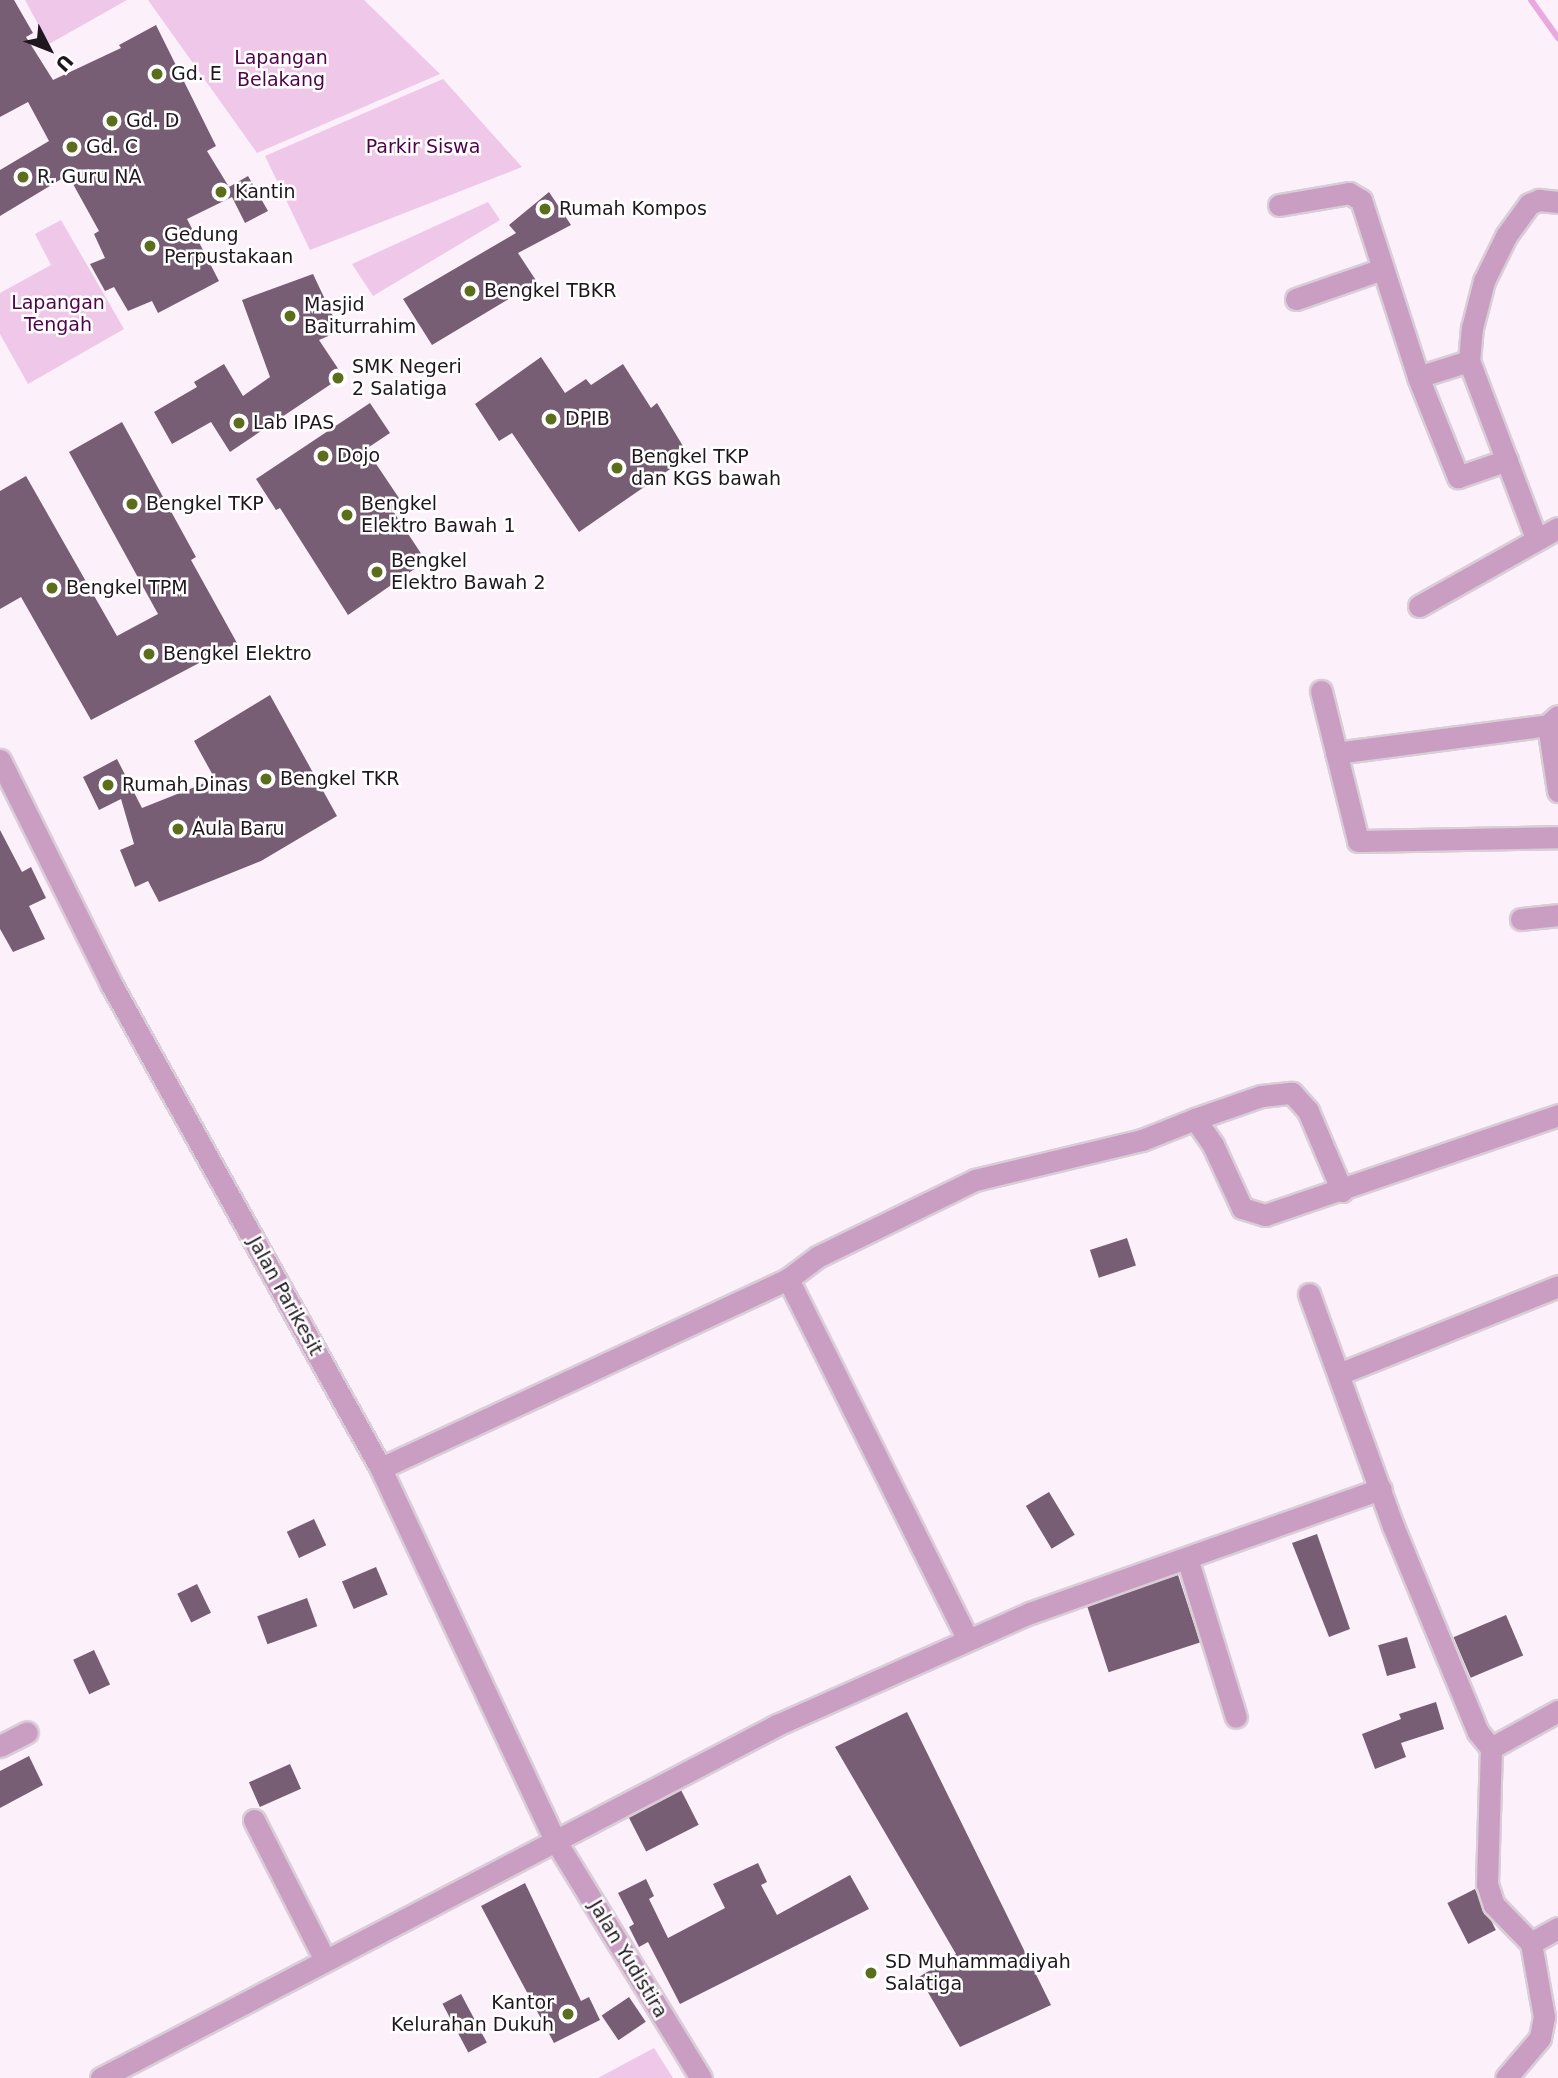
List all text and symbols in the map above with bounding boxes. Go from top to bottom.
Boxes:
north arrow [14,14,84,84]
park label: Lapangan Belakang [234,47,328,91]
text: U [51,50,78,76]
place label: Gd. E [171,63,222,85]
marker: Gd. E [149,66,165,82]
place label: Gd. D [126,110,179,132]
marker: Gd. D [104,113,120,129]
place label: Gd. C [86,136,138,158]
park label: Parkir Siswa [366,136,480,158]
marker: Gd. C [64,139,80,155]
place label: R. Guru NA [37,166,141,188]
marker: R. Guru NA [15,169,31,185]
place label: Kantin [235,181,296,203]
marker: Kantin [213,184,229,200]
place label: Rumah Kompos [559,198,707,220]
marker: Rumah Kompos [537,201,553,217]
place label: Gedung Perpustakaan [164,224,293,268]
marker: Gedung Perpustakaan [142,238,158,254]
place label: Bengkel TBKR [484,280,616,302]
marker: Bengkel TBKR [462,283,478,299]
park label: Lapangan Tengah [11,292,105,336]
place label: Masjid Baiturrahim [304,294,416,338]
marker: Masjid Baiturrahim [282,308,298,324]
place label: SMK Negeri 2 Salatiga [352,356,462,400]
marker: SMK Negeri 2 Salatiga [330,370,346,386]
place label: DPIB [565,408,610,430]
marker: DPIB [543,411,559,427]
place label: Lab IPAS [253,412,334,434]
marker: Lab IPAS [231,415,247,431]
place label: Dojo [337,445,380,467]
place label: Bengkel TKP dan KGS bawah [631,446,781,490]
marker: Dojo [315,448,331,464]
marker: Bengkel TKP dan KGS bawah [609,460,625,476]
place label: Bengkel TKP [146,493,264,515]
place label: Bengkel Elektro Bawah 1 [361,493,516,537]
marker: Bengkel TKP [124,496,140,512]
marker: Bengkel Elektro Bawah 1 [339,507,355,523]
place label: Bengkel Elektro Bawah 2 [391,550,546,594]
marker: Bengkel Elektro Bawah 2 [369,564,385,580]
place label: Bengkel TPM [66,577,188,599]
marker: Bengkel TPM [44,580,60,596]
place label: Bengkel Elektro [163,643,312,665]
marker: Bengkel Elektro [141,646,157,662]
place label: Bengkel TKR [280,768,399,790]
marker: Bengkel TKR [258,771,274,787]
place label: Rumah Dinas [122,774,248,796]
marker: Rumah Dinas [100,777,116,793]
place label: Aula Baru [192,818,285,840]
marker: Aula Baru [170,821,186,837]
street label: Jalan Parikesit [243,1233,327,1359]
street label: Jalan Yudistira [584,1896,672,2022]
place label: SD Muhammadiyah Salatiga [885,1951,1071,1995]
marker: SD Muhammadiyah Salatiga [863,1965,879,1981]
place label: Kantor Kelurahan Dukuh [391,1992,554,2036]
marker: Kantor Kelurahan Dukuh [560,2006,576,2022]

